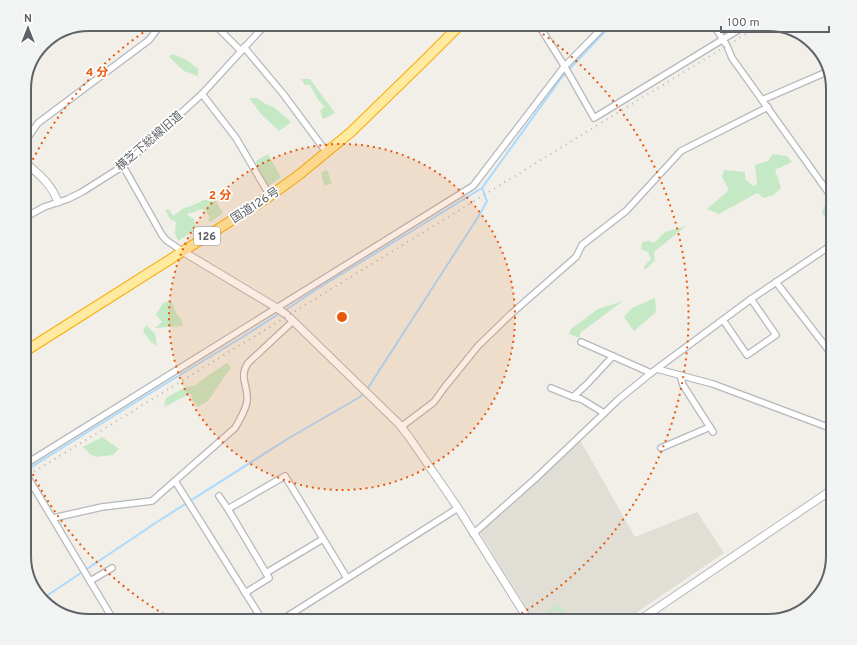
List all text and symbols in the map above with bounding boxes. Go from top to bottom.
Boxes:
north arrow [8,8,48,48]
scale bar [721,8,829,34]
text: N [24,12,32,26]
text: 100 m [727,15,760,31]
text: 4 分 [86,65,108,81]
street label: 横芝下総線旧道 [113,108,187,175]
street label: 国道126号 [228,184,283,228]
text: 2 分 [209,188,231,204]
road number: 126 [194,227,220,245]
centre of rings [335,310,349,324]

